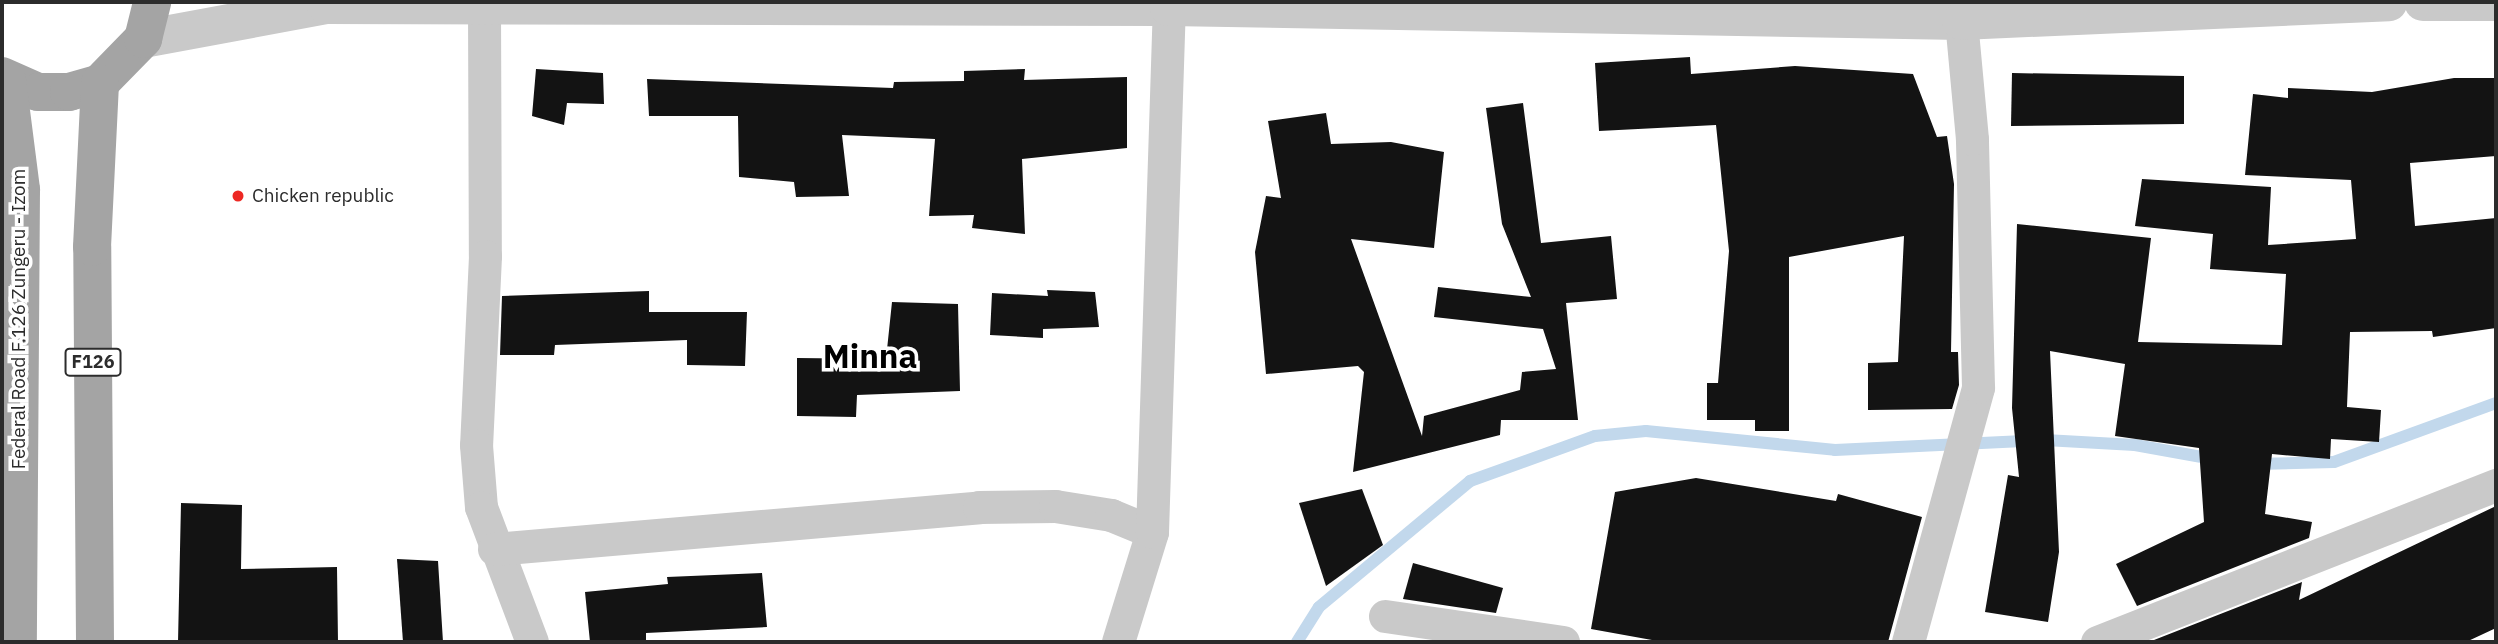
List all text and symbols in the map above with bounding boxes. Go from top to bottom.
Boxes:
street label: Federal Road F.126 Zungeru - Izom [8,169,30,469]
place label: Chicken republic [252,185,394,207]
marker: Chicken republic [230,188,246,204]
district label: Minna [823,336,917,376]
road number: F126 [63,348,123,376]

